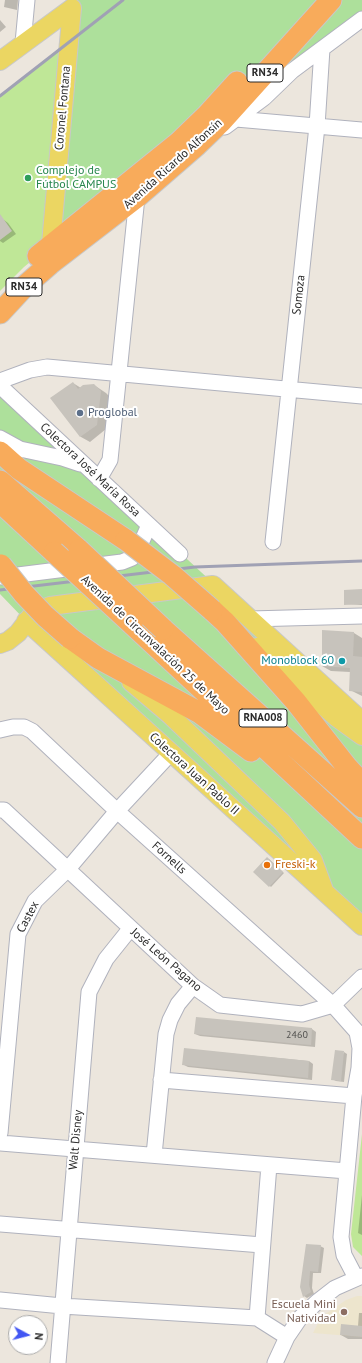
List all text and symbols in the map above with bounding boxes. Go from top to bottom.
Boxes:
road number: RN34 [247,64,283,82]
street label: Coronel Fontana [52,65,74,151]
street label: Avenida Ricardo Alfonsín [121,116,225,212]
place label: Complejo de Fútbol CAMPUS [36,164,116,192]
marker: Complejo de Fútbol CAMPUS [23,173,33,183]
street label: Somoza [290,274,308,316]
road number: RN34 [6,278,42,296]
place label: Proglobal [88,406,137,420]
marker: Proglobal [75,408,85,418]
street label: Colectora José María Rosa [37,420,143,520]
street label: Avenida de Circunvalación 25 de Mayo [78,572,232,718]
place label: Monoblock 60 [261,654,334,668]
marker: Monoblock 60 [337,656,347,666]
road number: RNA008 [239,709,287,727]
street label: Colectora Juan Pablo II [146,730,242,818]
street label: Fornells [149,839,189,877]
place label: Freski-k [275,858,315,872]
marker: Freski-k [262,860,272,870]
street label: Castex [14,899,42,935]
street label: José León Pagano [127,925,205,995]
house number: 2460 [286,1029,308,1041]
street label: Walt Disney [66,1109,86,1171]
place label: Escuela Mini Natividad [271,1298,336,1326]
marker: Escuela Mini Natividad [339,1307,349,1317]
north arrow [8,1315,48,1355]
text: N [32,1332,46,1341]

